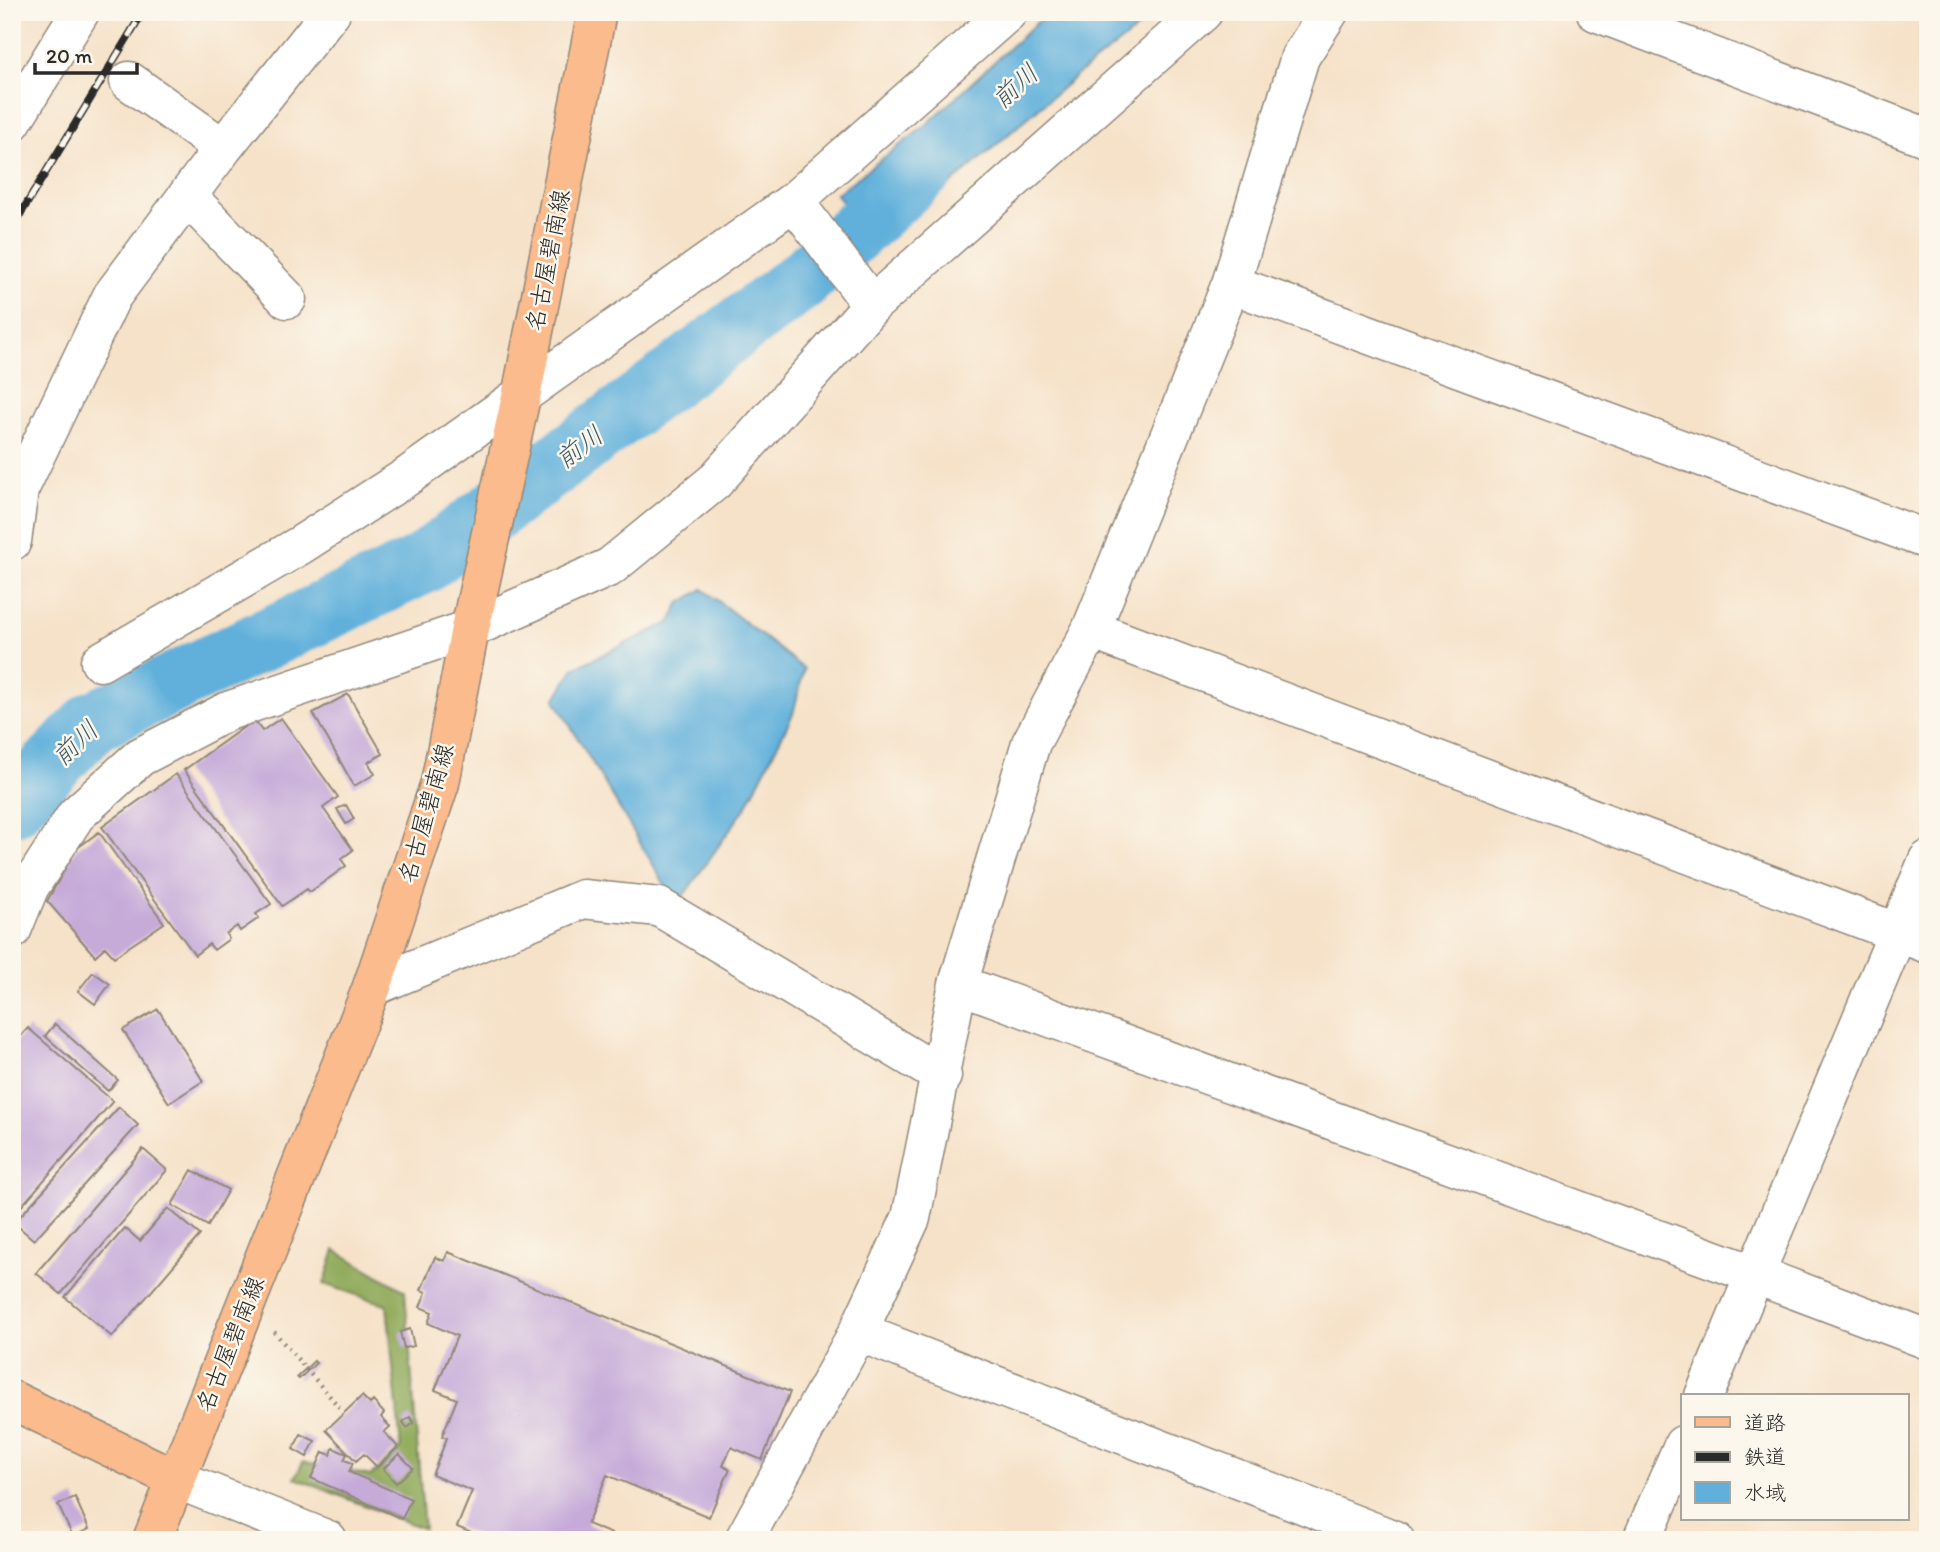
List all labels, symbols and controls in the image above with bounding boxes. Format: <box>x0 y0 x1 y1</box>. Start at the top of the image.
scale bar <box>35 32 136 76</box>
text: 20 m <box>46 43 93 68</box>
water label: 前川 <box>985 57 1045 115</box>
street label: 名古屋碧南線 <box>520 186 575 333</box>
water label: 前川 <box>549 419 609 475</box>
water label: 前川 <box>45 714 105 772</box>
street label: 名古屋碧南線 <box>392 740 459 886</box>
street label: 名古屋碧南線 <box>189 1272 270 1416</box>
legend <box>1681 1394 1909 1520</box>
text: 道路 <box>1744 1410 1786 1435</box>
text: 鉄道 <box>1744 1444 1786 1469</box>
text: 水域 <box>1744 1480 1786 1505</box>

